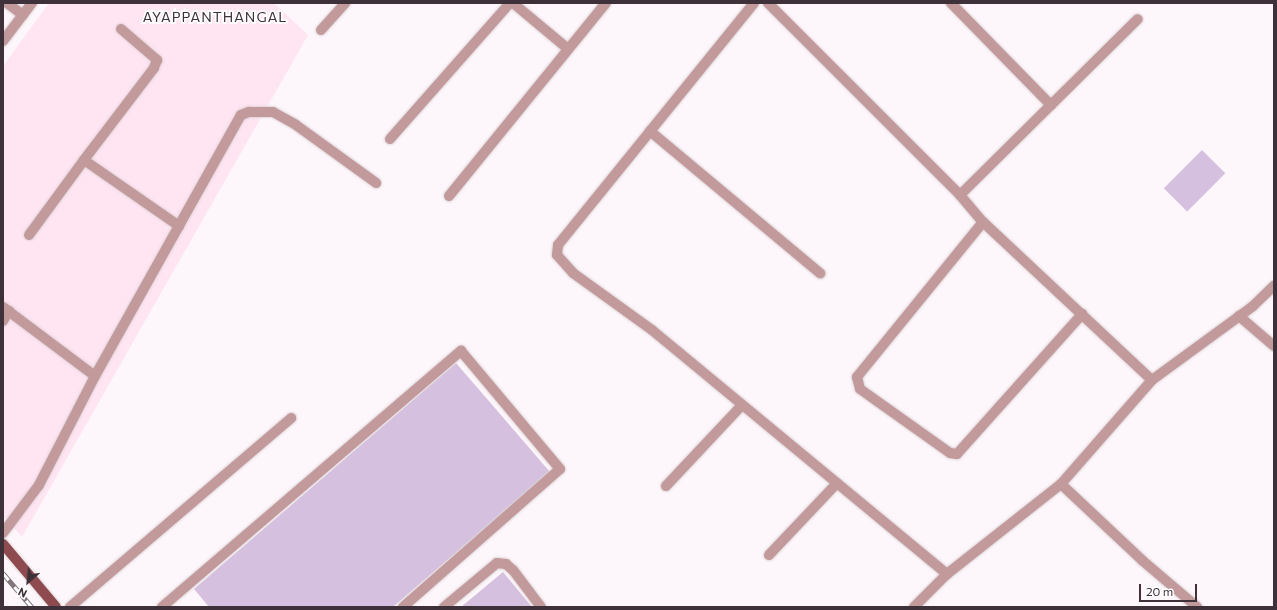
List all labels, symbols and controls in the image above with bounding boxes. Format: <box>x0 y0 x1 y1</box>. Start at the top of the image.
district label: AYAPPANTHANGAL <box>143 9 287 25</box>
north arrow <box>8 562 48 602</box>
scale bar <box>1141 576 1199 602</box>
text: 20 m <box>1146 584 1173 598</box>
text: N <box>16 585 29 601</box>

